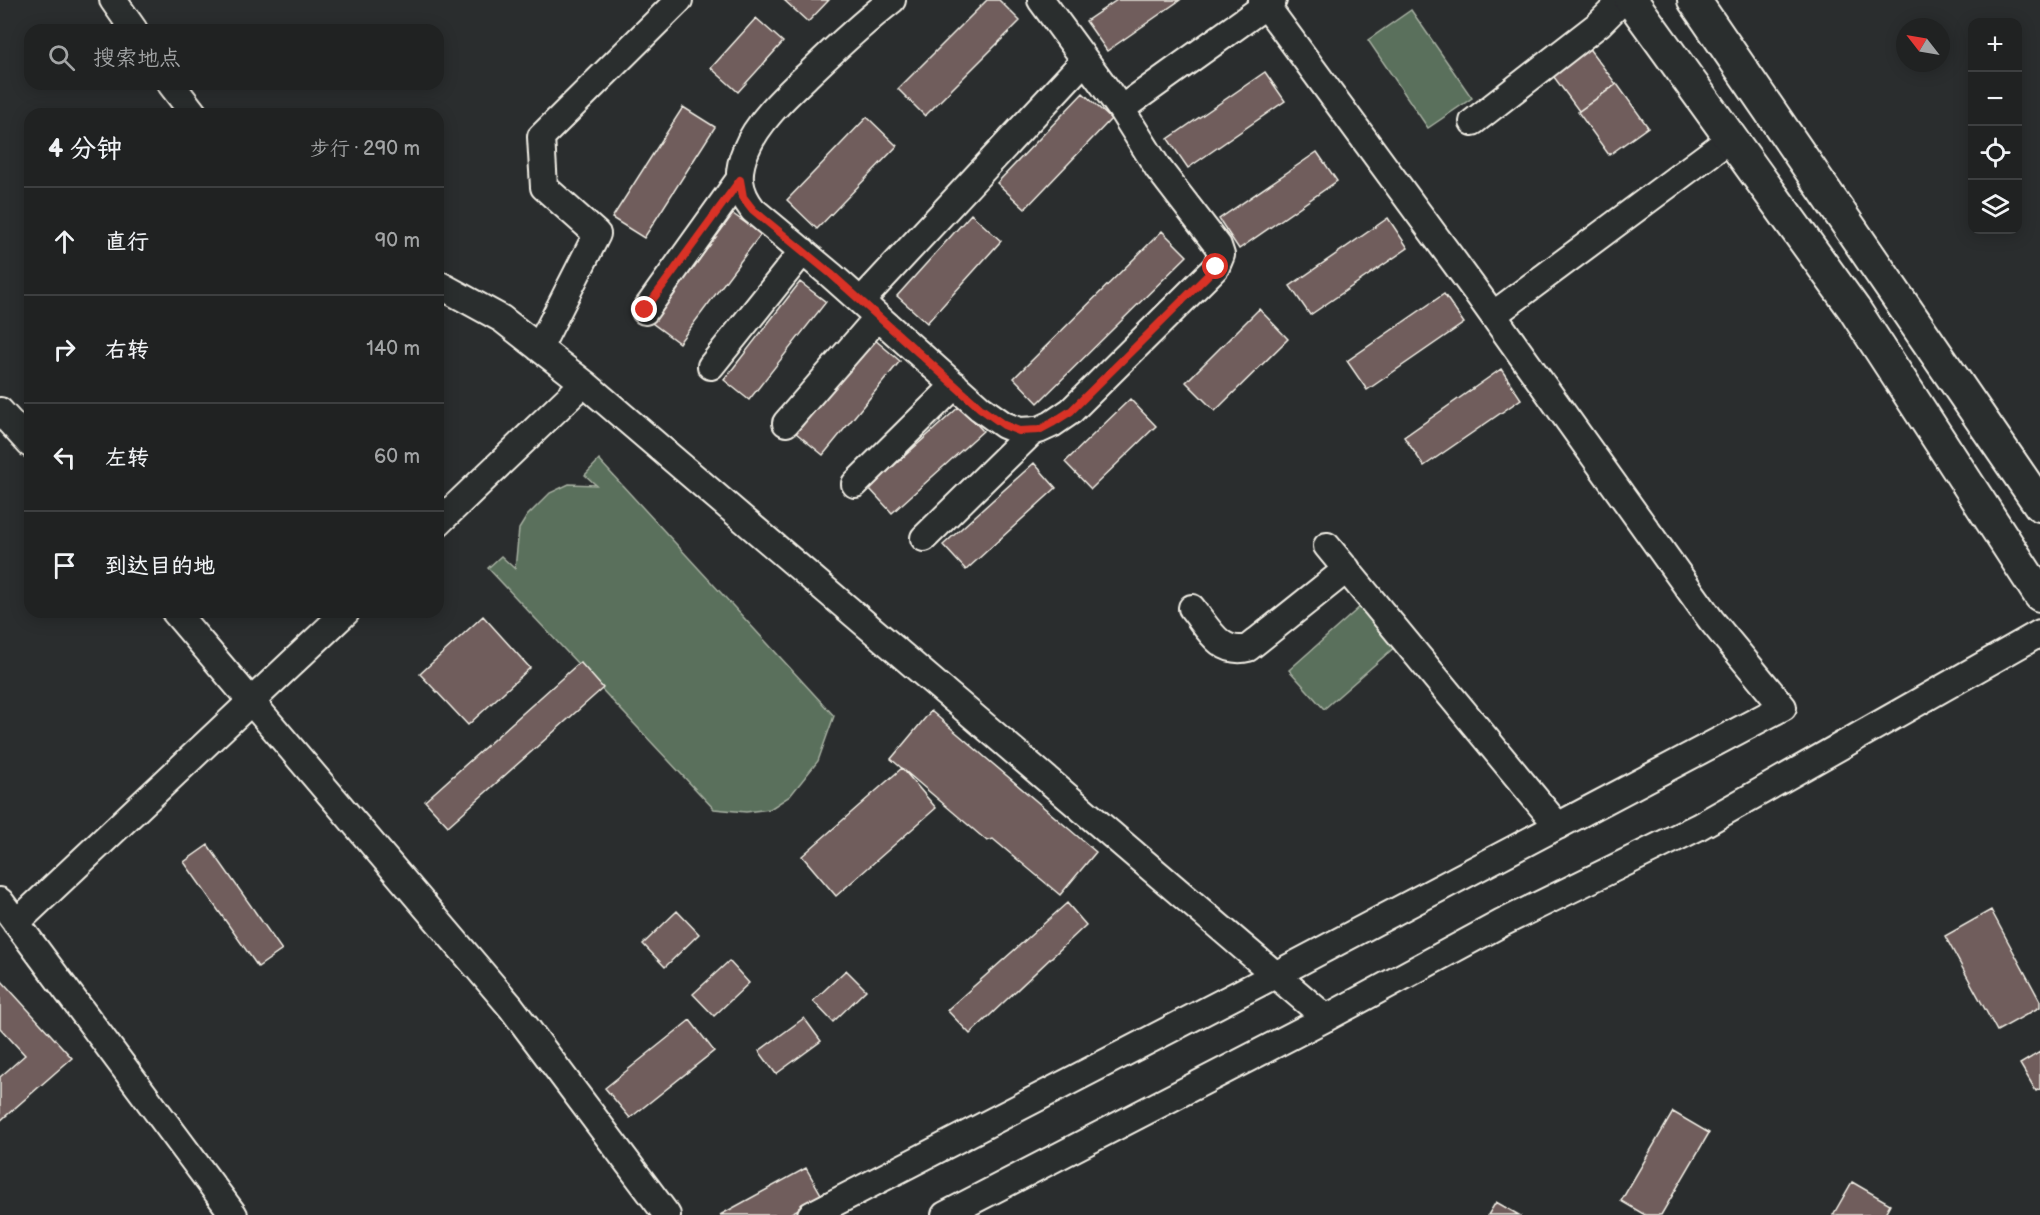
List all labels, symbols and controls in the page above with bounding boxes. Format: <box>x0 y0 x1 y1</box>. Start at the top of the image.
north arrow <box>1896 18 1950 72</box>
map controls <box>1968 18 2022 234</box>
button: + <box>1968 18 2022 72</box>
search box <box>24 24 444 90</box>
icon: search <box>45 41 78 74</box>
text: 搜索地点 <box>93 45 181 72</box>
button: − <box>1968 72 2022 126</box>
button: locate <box>1968 126 2022 180</box>
text: 4 分钟 <box>48 134 122 165</box>
text: 步行 · 290 m <box>310 137 420 161</box>
button: layers <box>1968 180 2022 234</box>
icon: ahead <box>48 225 81 258</box>
text: 直行 <box>105 229 149 256</box>
text: 90 m <box>375 229 420 253</box>
route start <box>1202 253 1228 279</box>
route end <box>631 296 657 322</box>
icon: right <box>48 333 81 366</box>
text: 右转 <box>105 337 149 364</box>
text: 140 m <box>366 337 420 361</box>
icon: left <box>48 441 81 474</box>
text: 左转 <box>105 445 149 472</box>
text: 60 m <box>374 445 420 469</box>
icon: arrive <box>48 549 81 582</box>
text: 到达目的地 <box>105 553 215 580</box>

